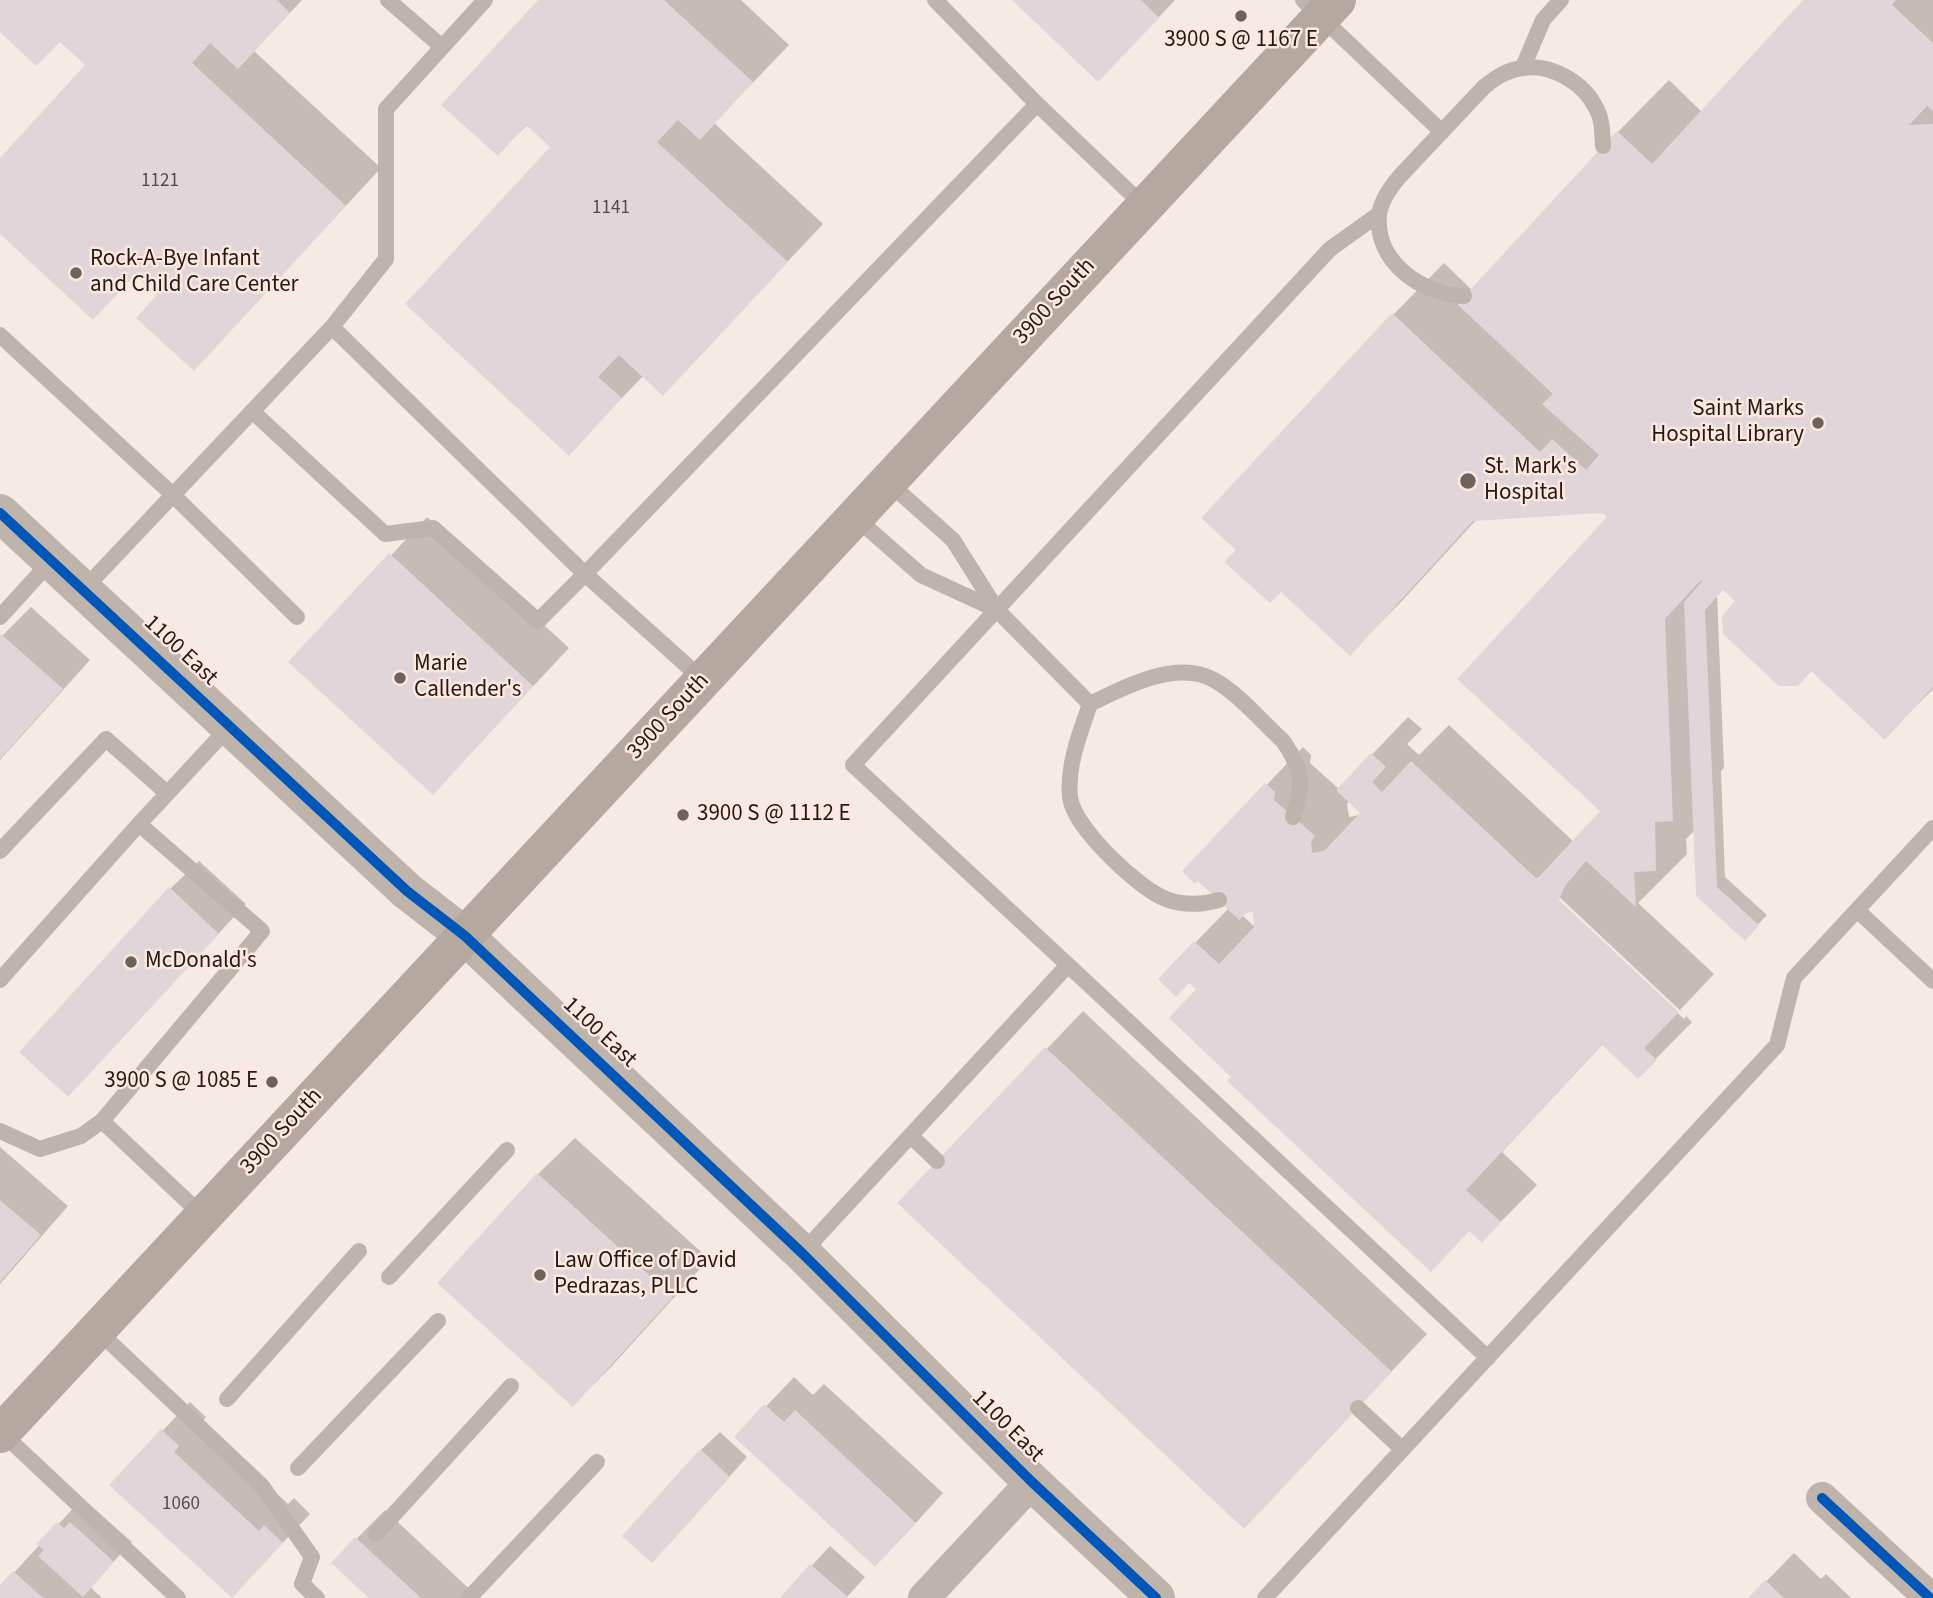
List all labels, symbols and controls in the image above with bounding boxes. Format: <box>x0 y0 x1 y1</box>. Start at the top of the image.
marker: 3900 S @ 1167 E <box>1233 8 1249 24</box>
place label: 3900 S @ 1167 E <box>1164 27 1318 55</box>
house number: 1121 <box>141 171 179 193</box>
house number: 1141 <box>592 198 630 220</box>
place label: Rock-A-Bye Infant and Child Care Center <box>90 246 299 300</box>
street label: 3900 South <box>1008 253 1102 351</box>
marker: Rock-A-Bye Infant and Child Care Center <box>68 265 84 281</box>
place label: Saint Marks Hospital Library <box>1651 396 1804 450</box>
marker: Saint Marks Hospital Library <box>1810 415 1826 431</box>
place label: St. Mark's Hospital <box>1484 454 1577 508</box>
marker: St. Mark's Hospital <box>1458 471 1478 491</box>
street label: 1100 East <box>137 610 223 692</box>
place label: Marie Callender's <box>414 651 522 705</box>
street label: 3900 South <box>622 668 716 766</box>
marker: Marie Callender's <box>392 670 408 686</box>
place label: 3900 S @ 1112 E <box>697 801 851 829</box>
marker: 3900 S @ 1112 E <box>675 807 691 823</box>
place label: McDonald's <box>145 948 257 976</box>
marker: McDonald's <box>123 954 139 970</box>
street label: 1100 East <box>556 992 642 1074</box>
place label: 3900 S @ 1085 E <box>104 1068 258 1096</box>
marker: 3900 S @ 1085 E <box>264 1074 280 1090</box>
street label: 3900 South <box>235 1083 329 1181</box>
place label: Law Office of David Pedrazas, PLLC <box>554 1248 737 1302</box>
marker: Law Office of David Pedrazas, PLLC <box>532 1267 548 1283</box>
street label: 1100 East <box>965 1385 1049 1469</box>
house number: 1060 <box>162 1494 200 1516</box>

